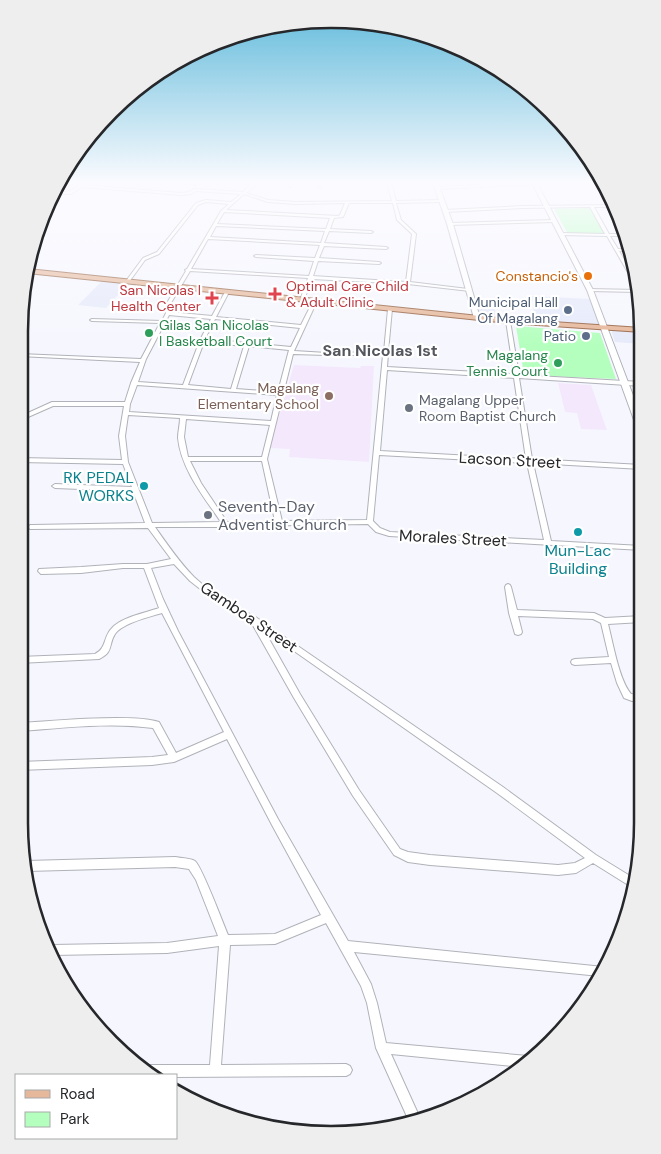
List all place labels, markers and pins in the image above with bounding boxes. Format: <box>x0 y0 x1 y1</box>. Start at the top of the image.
place label: Constancio's <box>495 267 578 285</box>
marker: Constancio's <box>582 270 594 282</box>
place label: Optimal Care Child & Adult Clinic <box>286 277 409 311</box>
place label: San Nicolas I Health Center <box>111 281 201 315</box>
marker: Optimal Care Child & Adult Clinic <box>268 287 282 301</box>
marker: San Nicolas I Health Center <box>205 291 219 305</box>
place label: Municipal Hall Of Magalang <box>469 293 558 327</box>
marker: Municipal Hall Of Magalang <box>562 304 574 316</box>
place label: Gilas San Nicolas I Basketball Court <box>159 316 272 350</box>
marker: Gilas San Nicolas I Basketball Court <box>143 327 155 339</box>
place label: Patio <box>544 327 576 345</box>
marker: Patio <box>580 330 592 342</box>
place label: Magalang Tennis Court <box>466 346 548 380</box>
marker: Magalang Tennis Court <box>552 357 564 369</box>
place label: Magalang Elementary School <box>198 379 319 413</box>
marker: Magalang Elementary School <box>323 390 335 402</box>
place label: Magalang Upper Room Baptist Church <box>419 391 556 425</box>
marker: Magalang Upper Room Baptist Church <box>403 402 415 414</box>
place label: RK PEDAL WORKS <box>63 467 134 506</box>
marker: RK PEDAL WORKS <box>138 480 150 492</box>
place label: Seventh-Day Adventist Church <box>218 496 347 535</box>
marker: Seventh-Day Adventist Church <box>202 509 214 521</box>
marker: Mun-Lac Building <box>572 526 584 538</box>
place label: Mun-Lac Building <box>545 540 611 579</box>

